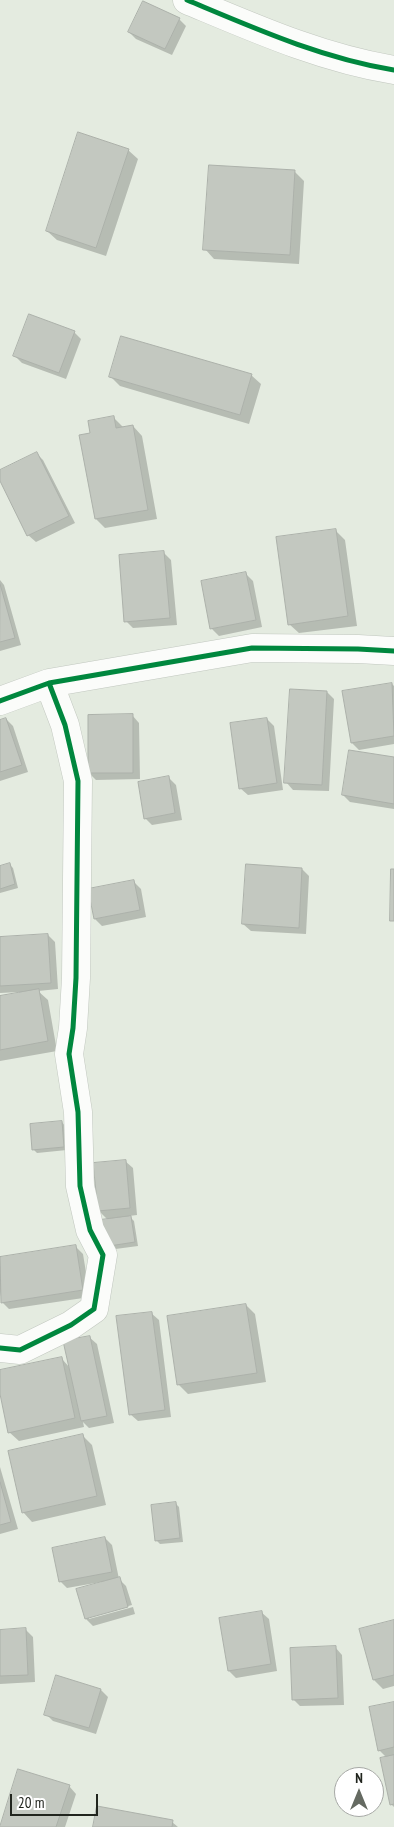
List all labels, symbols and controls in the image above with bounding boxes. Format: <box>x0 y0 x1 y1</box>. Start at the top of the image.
north arrow <box>334 1767 384 1817</box>
text: N <box>355 1769 363 1787</box>
scale bar <box>12 1784 100 1816</box>
text: 20 m <box>18 1793 44 1812</box>

